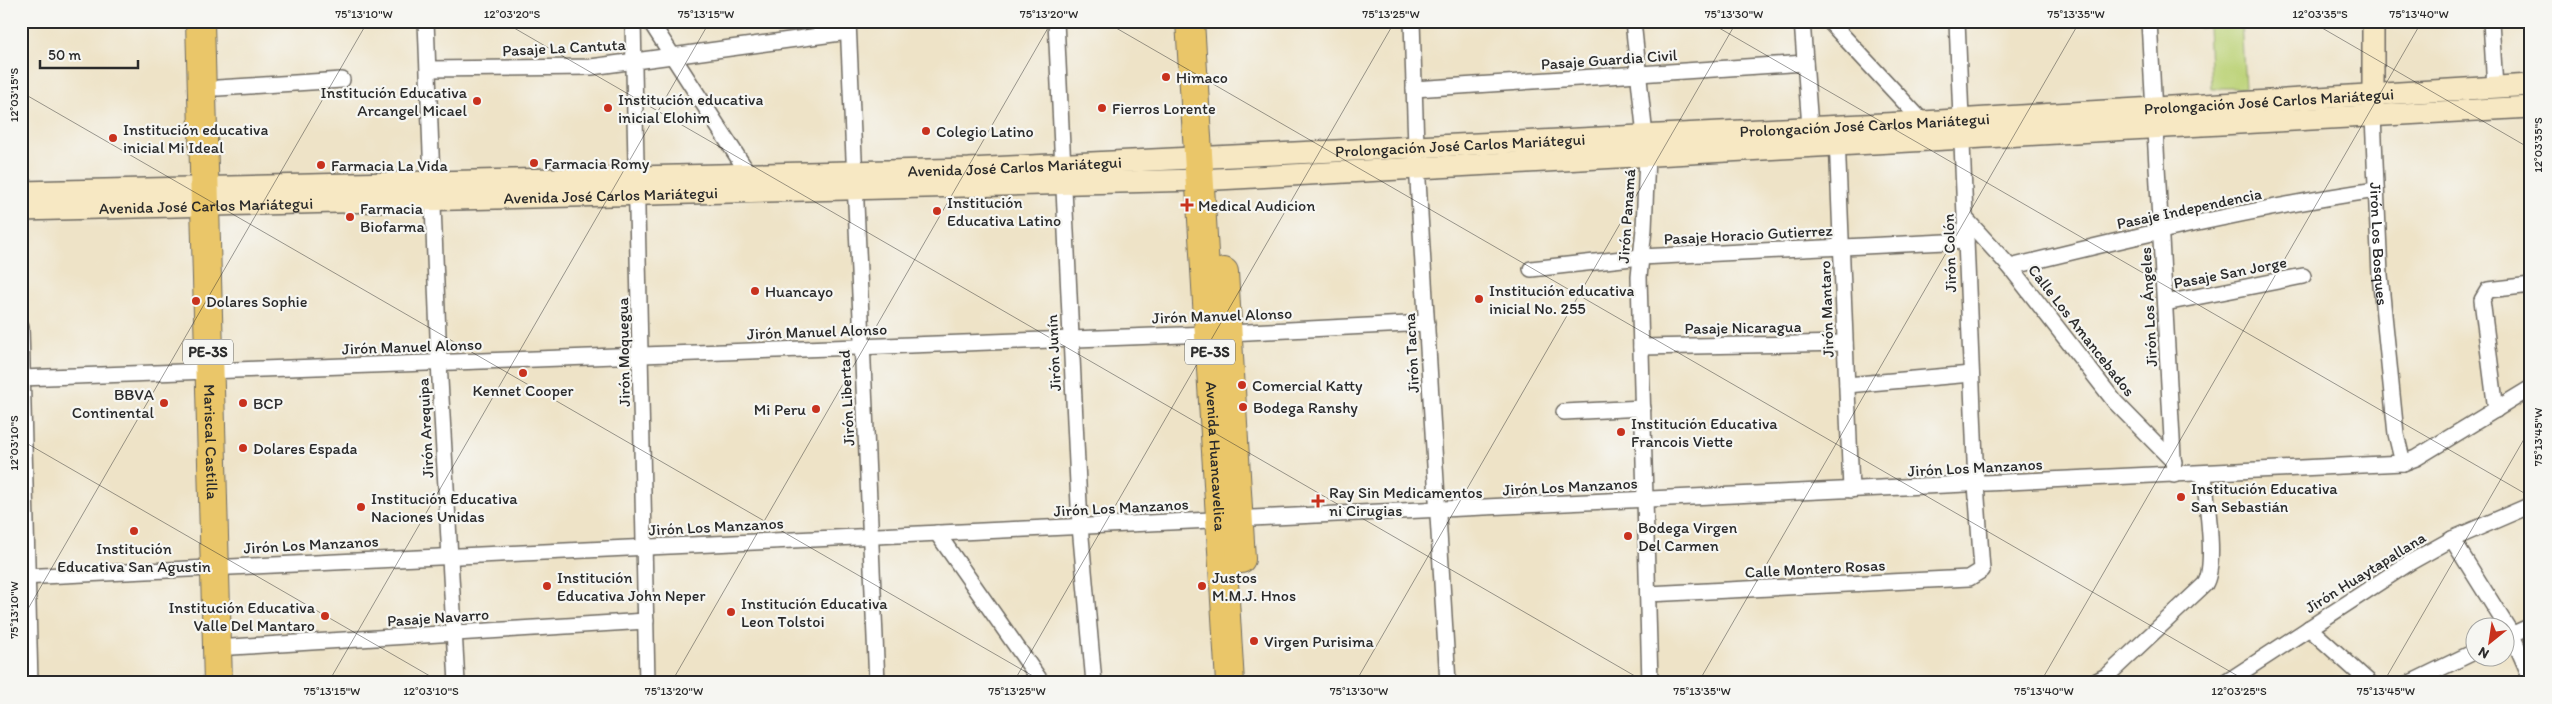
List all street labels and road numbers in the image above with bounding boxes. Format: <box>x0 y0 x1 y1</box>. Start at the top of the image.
street label: Pasaje La Cantuta <box>502 35 627 60</box>
street label: Pasaje Guardia Civil <box>1540 45 1678 74</box>
street label: Prolongación José Carlos Mariátegui <box>2143 84 2394 119</box>
street label: Prolongación José Carlos Mariátegui <box>1739 109 1990 141</box>
street label: Prolongación José Carlos Mariátegui <box>1335 130 1586 161</box>
street label: Avenida José Carlos Mariátegui <box>907 152 1122 180</box>
street label: Jirón Panamá <box>1614 167 1639 264</box>
street label: Jirón Los Bosques <box>2366 182 2392 306</box>
street label: Avenida José Carlos Mariátegui <box>503 183 718 208</box>
street label: Pasaje Independencia <box>2115 184 2263 233</box>
street label: Avenida José Carlos Mariátegui <box>99 194 313 218</box>
street label: Jirón Colón <box>1939 213 1960 293</box>
street label: Pasaje Horacio Gutierrez <box>1663 221 1834 248</box>
street label: Jirón Los Ángeles <box>2136 247 2161 367</box>
street label: Pasaje San Jorge <box>2172 252 2289 293</box>
street label: Jirón Mantaro <box>1815 260 1838 358</box>
street label: Calle Los Amancebados <box>2024 261 2139 400</box>
street label: Jirón Moquegua <box>613 296 634 407</box>
street label: Jirón Manuel Alonso <box>1152 304 1292 327</box>
street label: Jirón Tacna <box>1400 312 1423 394</box>
street label: Jirón Junín <box>1042 314 1065 392</box>
street label: Pasaje Nicaragua <box>1684 317 1802 338</box>
street label: Jirón Manuel Alonso <box>747 320 887 343</box>
street label: Jirón Manuel Alonso <box>342 335 482 358</box>
road number: PE-3S <box>183 340 233 364</box>
road number: PE-3S <box>1185 340 1235 364</box>
street label: Jirón Libertad <box>834 349 859 447</box>
street label: Jirón Arequipa <box>413 377 438 478</box>
street label: Avenida Huancavelica <box>1202 381 1230 532</box>
street label: Mariscal Castilla <box>200 384 222 501</box>
street label: Jirón Los Manzanos <box>1907 454 2043 481</box>
street label: Jirón Los Manzanos <box>1502 473 1638 500</box>
street label: Jirón Los Manzanos <box>1053 494 1189 521</box>
street label: Jirón Los Manzanos <box>648 513 784 540</box>
street label: Jirón Huaytapallana <box>2301 527 2430 617</box>
street label: Jirón Los Manzanos <box>243 531 379 558</box>
street label: Calle Montero Rosas <box>1744 555 1886 582</box>
street label: Pasaje Navarro <box>386 604 490 631</box>

